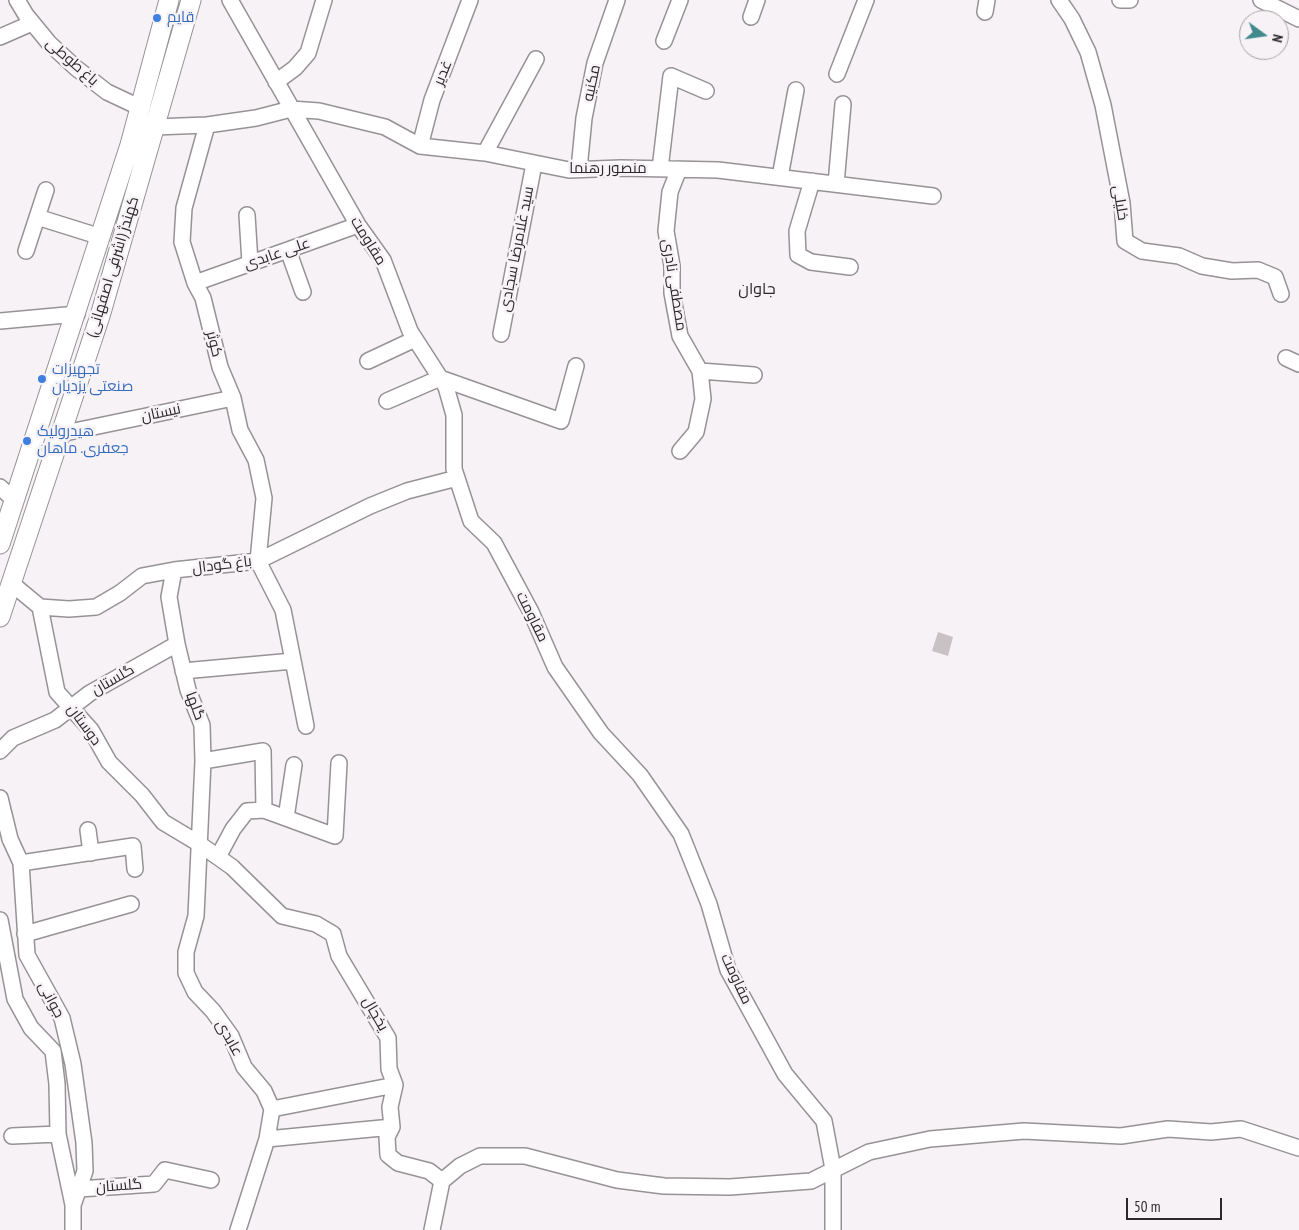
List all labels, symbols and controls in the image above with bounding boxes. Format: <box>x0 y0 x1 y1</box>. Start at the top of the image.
place label: قایم <box>167 9 194 27</box>
north arrow <box>1239 10 1289 60</box>
marker: قایم <box>151 12 163 24</box>
text: N <box>1268 33 1287 44</box>
street label: باغ طوطی <box>42 34 102 90</box>
street label: غدیر <box>430 58 456 88</box>
street label: مکنیه <box>579 63 605 103</box>
street label: منصور رهنما <box>569 160 647 178</box>
street label: خلیلی <box>1108 184 1132 222</box>
street label: سید غلامرضا سجادی <box>496 185 538 313</box>
street label: کهندژ (اشرفی اصفهانی) <box>83 194 143 340</box>
street label: مقاومت <box>346 213 390 269</box>
street label: علی عابدی <box>242 234 312 274</box>
street label: مصطفی نادری <box>658 238 690 332</box>
district label: جاوان <box>738 279 776 299</box>
street label: کوثر <box>202 329 226 359</box>
place label: تجهیزات صنعتی یزدیان <box>52 361 133 396</box>
marker: تجهیزات صنعتی یزدیان <box>36 373 48 385</box>
street label: نیستان <box>139 400 183 426</box>
place label: هیدرولیک جعفری. ماهان <box>37 423 129 458</box>
marker: هیدرولیک جعفری. ماهان <box>21 435 33 447</box>
street label: باغ گودال <box>191 552 253 578</box>
street label: مقاومت <box>512 589 552 645</box>
street label: گلستان <box>88 661 138 699</box>
street label: گلها <box>181 689 209 723</box>
street label: دوستان <box>63 701 105 749</box>
street label: مقاومت <box>716 951 756 1007</box>
street label: جوانی <box>34 979 68 1021</box>
street label: یخچال <box>358 994 392 1034</box>
street label: عابدی <box>212 1017 246 1059</box>
street label: گلستان <box>95 1175 143 1197</box>
scale bar <box>1129 1188 1225 1220</box>
text: 50 m <box>1134 1197 1160 1216</box>

